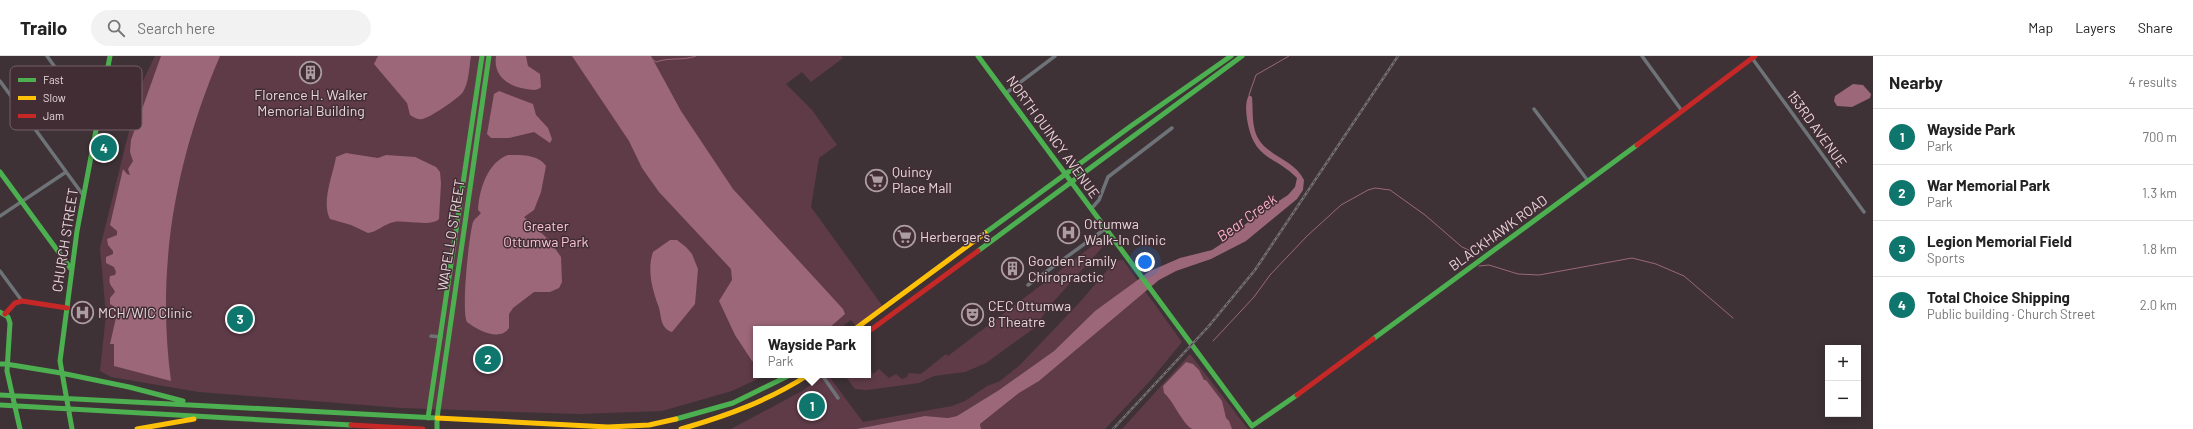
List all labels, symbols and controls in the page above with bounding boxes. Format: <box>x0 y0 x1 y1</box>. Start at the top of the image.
search box <box>91 10 371 46</box>
text: Trailo <box>20 16 67 39</box>
icon: search <box>105 17 127 39</box>
text: Search here <box>137 19 215 37</box>
text: Map <box>2028 19 2053 36</box>
text: Layers <box>2075 19 2116 36</box>
text: Share <box>2138 19 2173 36</box>
building icon: Florence H. Walker Memorial Building <box>298 60 324 86</box>
legend <box>10 66 142 130</box>
street label: NORTH QUINCY AVENUE <box>1003 72 1104 201</box>
text: Nearby <box>1889 72 1943 92</box>
text: Fast <box>43 73 64 86</box>
text: 4 results <box>2129 74 2177 90</box>
place label: Florence H. Walker Memorial Building <box>254 86 368 119</box>
street label: 153RD AVENUE <box>1784 87 1851 170</box>
text: Slow <box>43 91 66 104</box>
text: Jam <box>43 109 64 122</box>
text: Wayside Park <box>1927 120 2016 138</box>
text: 1 <box>1900 129 1904 145</box>
text: 700 m <box>2143 129 2177 145</box>
pin: 4 <box>91 133 117 163</box>
text: Park <box>1927 138 1953 154</box>
place label: Quincy Place Mall <box>892 163 952 196</box>
supermarket icon: Quincy Place Mall <box>863 167 889 193</box>
text: War Memorial Park <box>1927 176 2050 194</box>
street label: WAPELLO STREET <box>433 178 468 292</box>
text: 2 <box>1898 185 1906 201</box>
text: 1.3 km <box>2142 185 2177 201</box>
street label: CHURCH STREET <box>48 187 81 293</box>
water label: Bear Creek <box>1213 189 1281 245</box>
street label: BLACKHAWK ROAD <box>1445 191 1550 274</box>
text: Park <box>1927 194 1953 210</box>
place label: Ottumwa Walk-In Clinic <box>1084 215 1166 248</box>
park label: Greater Ottumwa Park <box>503 217 589 250</box>
hospital icon: Ottumwa Walk-In Clinic <box>1056 219 1082 245</box>
supermarket icon: Herberger's <box>892 224 918 250</box>
place label: Herberger's <box>920 228 991 245</box>
text: Legion Memorial Field <box>1927 232 2072 250</box>
text: 3 <box>1898 241 1906 257</box>
text: 1.8 km <box>2142 241 2177 257</box>
text: Sports <box>1927 250 1965 266</box>
place label: Gooden Family Chiropractic <box>1028 252 1117 285</box>
your location <box>1135 252 1155 272</box>
building icon: Gooden Family Chiropractic <box>999 256 1025 282</box>
text: Total Choice Shipping <box>1927 288 2070 306</box>
place label: CEC Ottumwa 8 Theatre <box>988 297 1071 330</box>
text: 4 <box>1898 297 1906 313</box>
text: 2.0 km <box>2140 297 2177 313</box>
hospital icon: MCH/WIC Clinic <box>69 300 95 326</box>
theatre icon: CEC Ottumwa 8 Theatre <box>959 301 985 327</box>
place label: MCH/WIC Clinic <box>98 304 192 321</box>
pin: 3 <box>227 304 253 334</box>
text: Public building · Church Street <box>1927 306 2096 322</box>
popup <box>753 326 871 378</box>
text: Wayside Park <box>768 335 856 353</box>
pin: 2 <box>475 344 501 374</box>
map controls <box>1825 345 1861 417</box>
button: + <box>1825 345 1861 381</box>
text: Park <box>768 353 793 369</box>
button: − <box>1825 381 1861 417</box>
pin: 1 <box>799 391 825 421</box>

